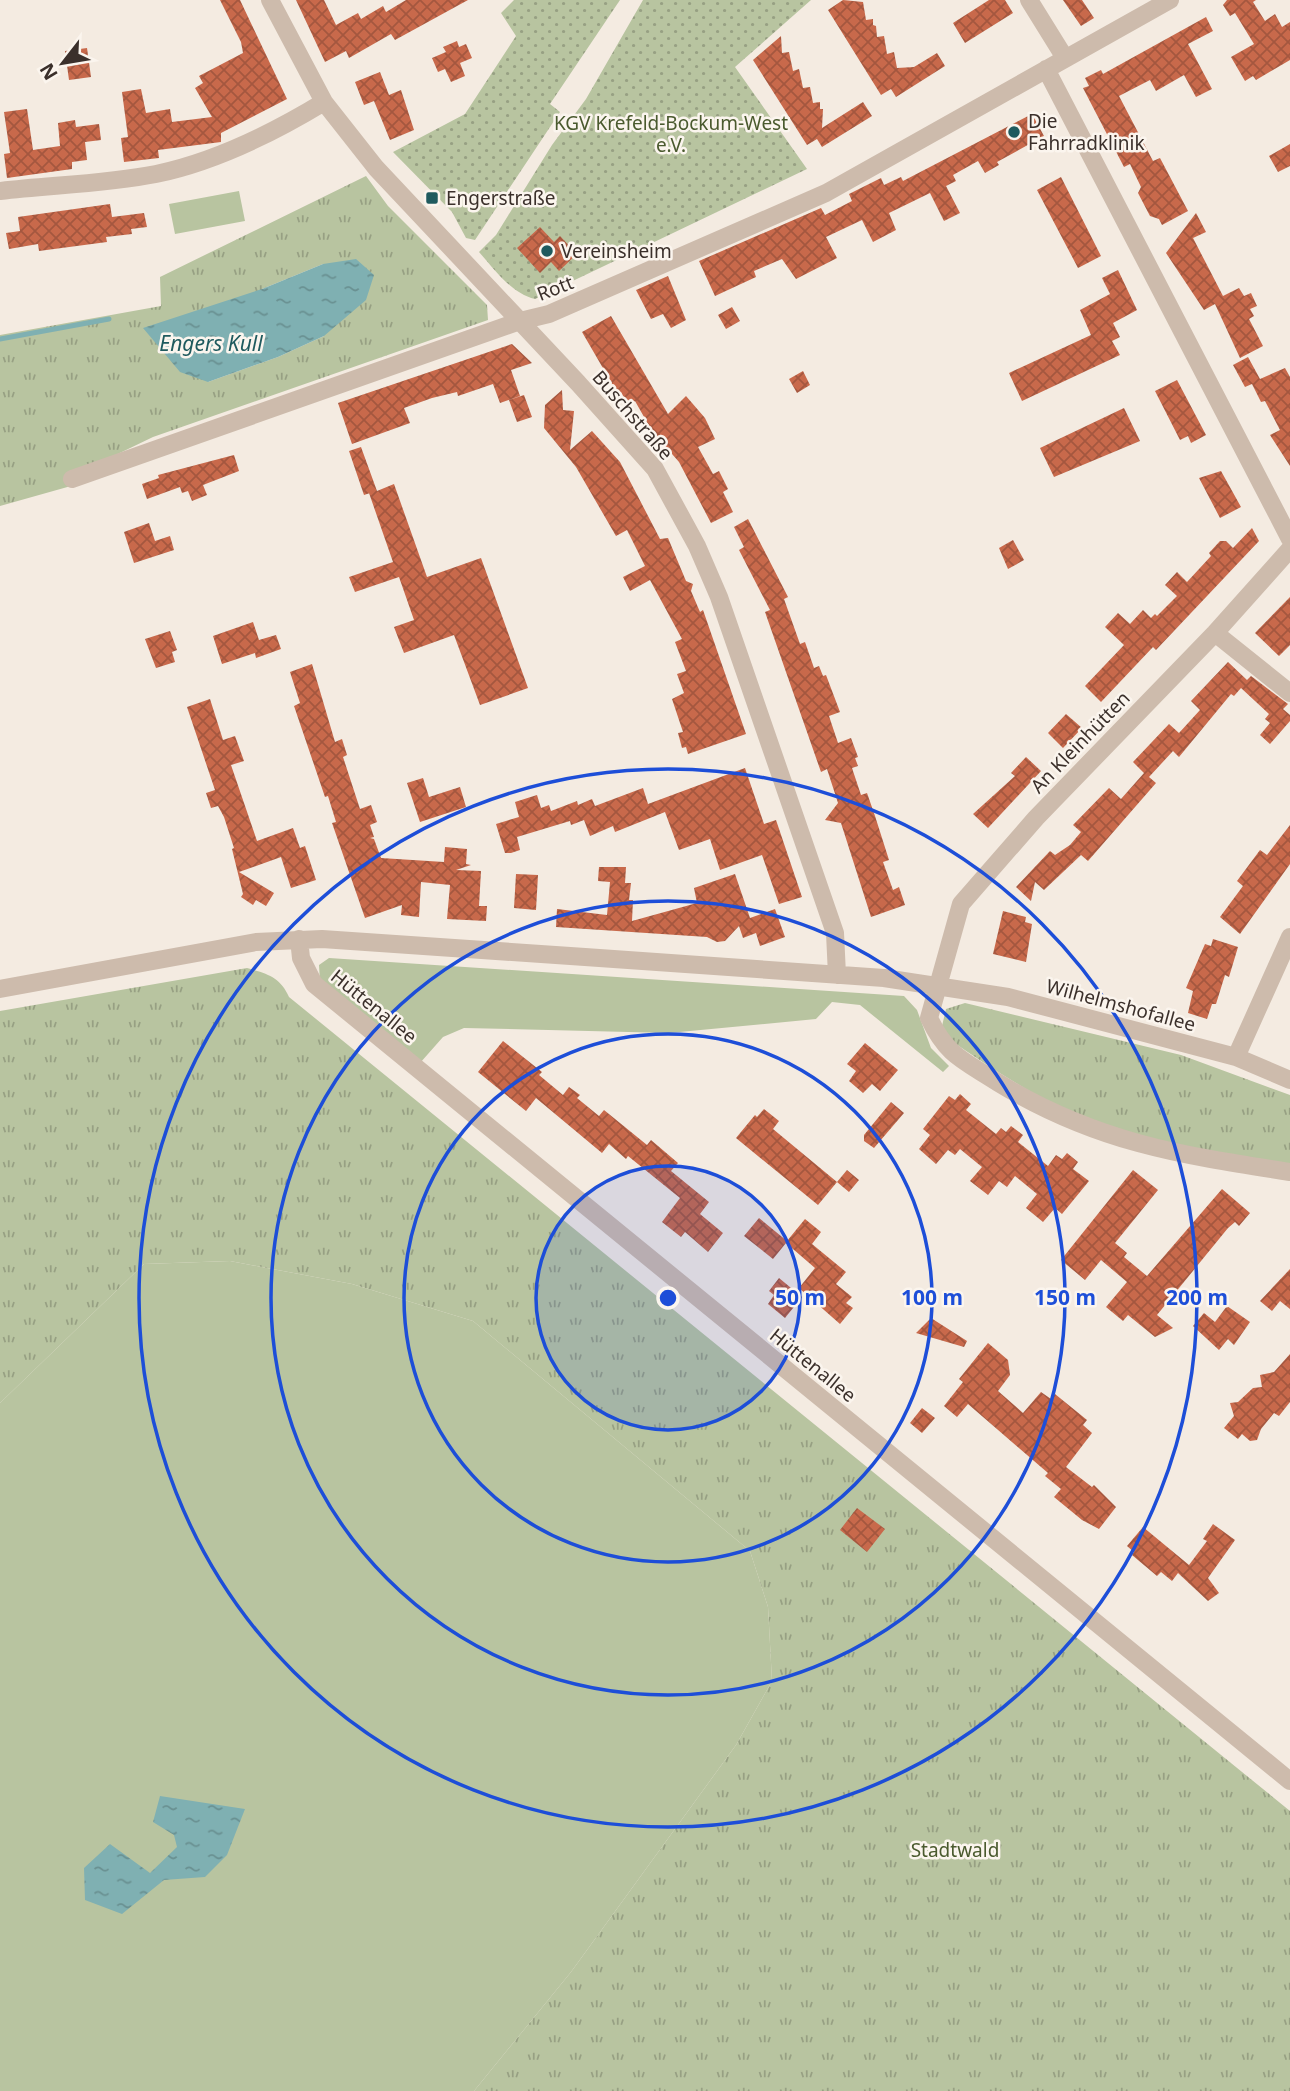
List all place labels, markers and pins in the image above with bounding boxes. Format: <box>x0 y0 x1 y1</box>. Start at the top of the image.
place label: Die Fahrradklinik <box>1028 108 1145 156</box>
marker: Die Fahrradklinik <box>1006 124 1022 140</box>
place label: Engerstraße <box>446 185 555 211</box>
marker: Engerstraße <box>424 190 440 206</box>
place label: Vereinsheim <box>561 238 672 264</box>
marker: Vereinsheim <box>539 243 555 259</box>
centre of rings <box>656 1286 680 1310</box>

